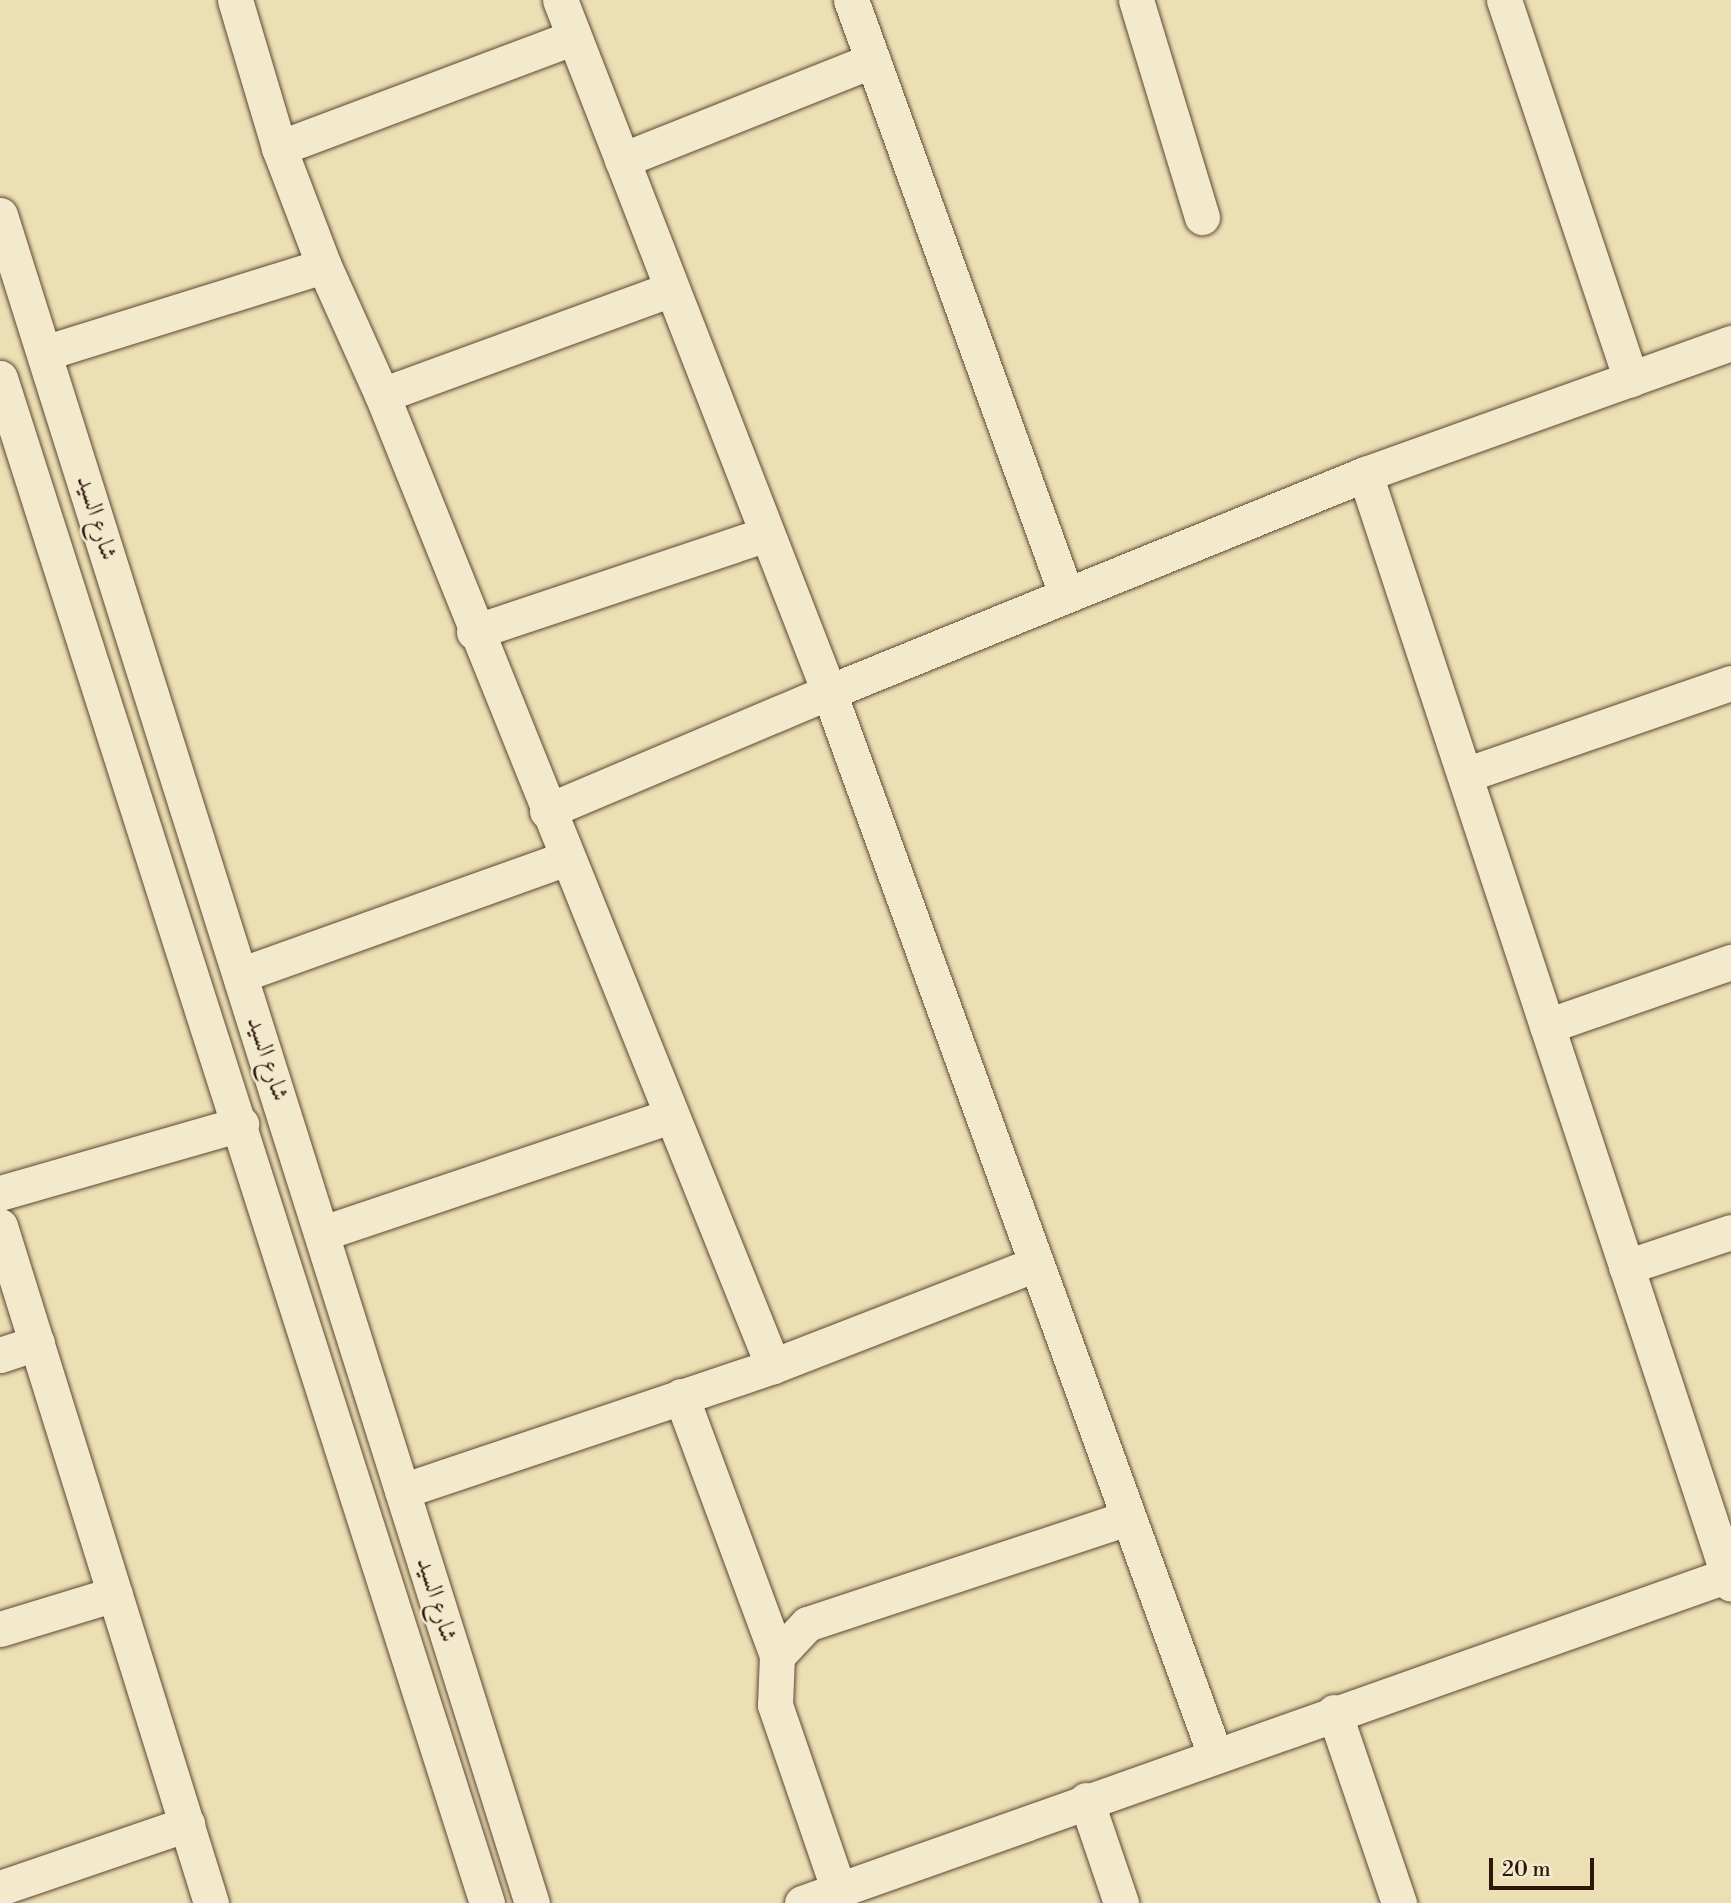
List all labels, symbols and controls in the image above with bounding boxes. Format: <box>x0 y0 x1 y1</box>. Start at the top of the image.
street label: شارع السيد <box>70 472 122 564</box>
street label: شارع السيد <box>240 1013 294 1105</box>
street label: شارع السيد <box>410 1554 462 1646</box>
scale bar <box>1493 1843 1598 1887</box>
text: 20 m <box>1502 1857 1551 1883</box>

